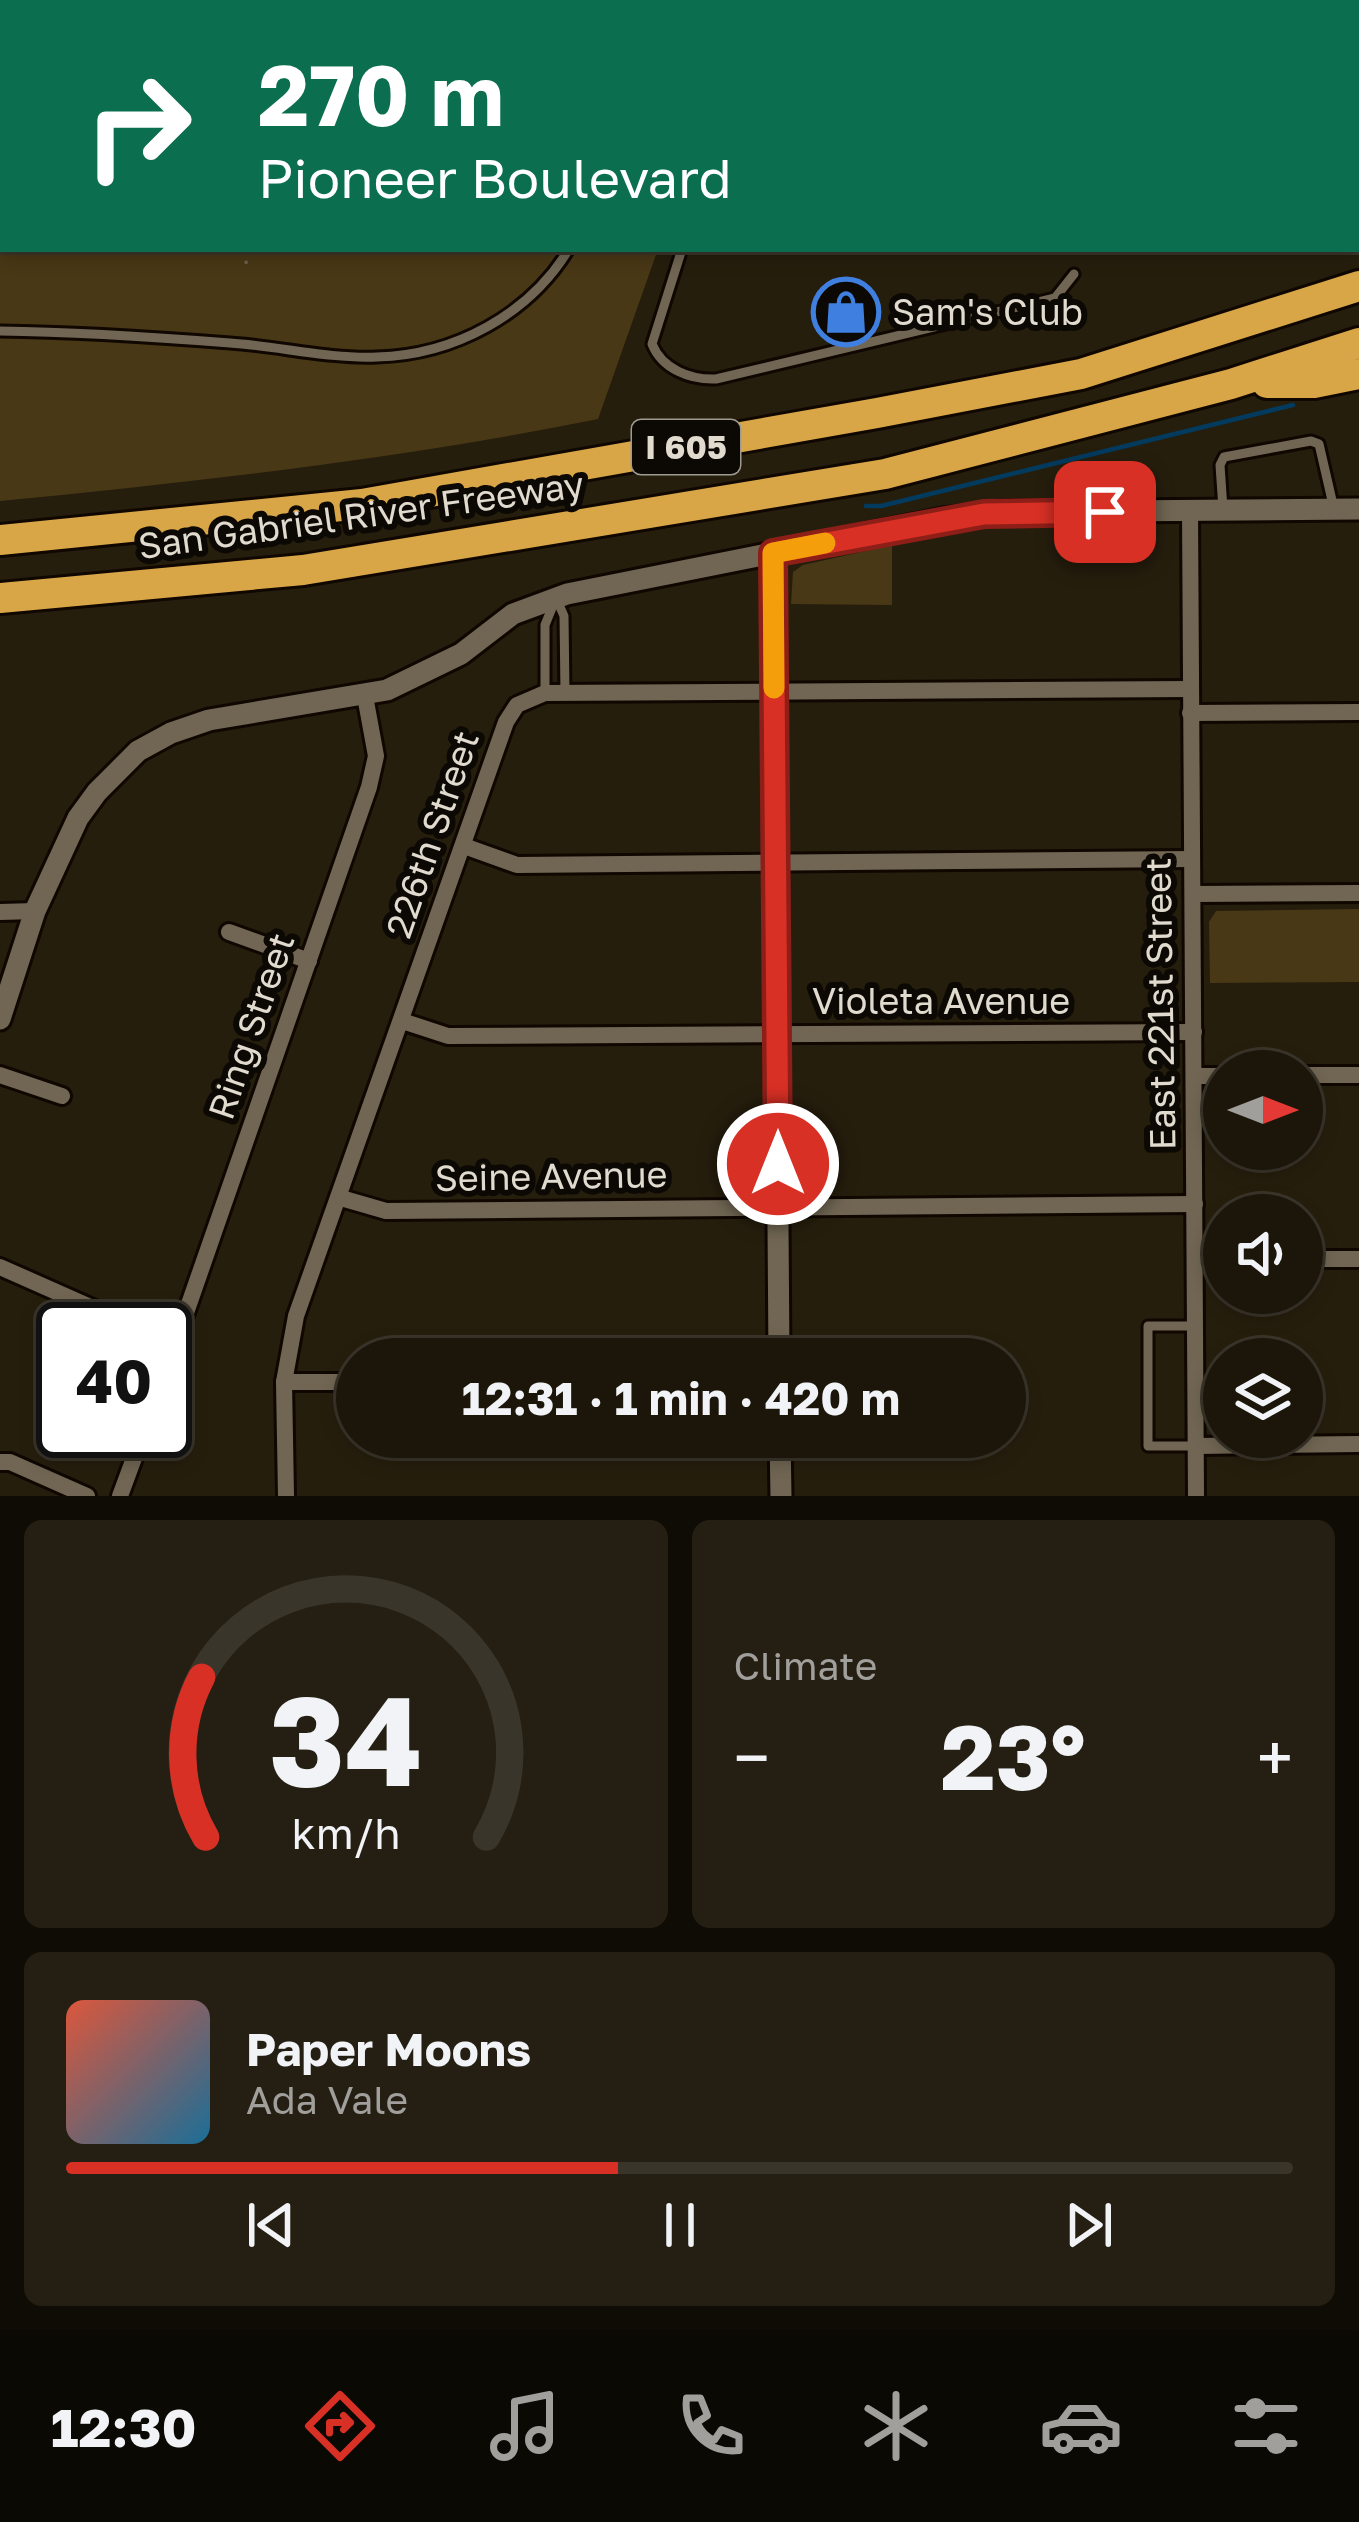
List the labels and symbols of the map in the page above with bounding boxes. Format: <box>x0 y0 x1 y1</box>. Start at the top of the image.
shop icon: Sam's Club <box>811 277 881 347</box>
place label: Sam's Club <box>892 290 1083 333</box>
road number: I 605 <box>632 420 740 474</box>
pin <box>1054 461 1156 563</box>
street label: San Gabriel River Freeway <box>135 462 587 567</box>
street label: 226th Street <box>376 725 487 943</box>
street label: East 221st Street <box>1135 857 1184 1151</box>
street label: Ring Street <box>199 927 302 1125</box>
street label: Violeta Avenue <box>812 979 1070 1022</box>
north arrow <box>1203 1050 1323 1170</box>
position arrow <box>715 1101 841 1227</box>
street label: Seine Avenue <box>434 1152 668 1199</box>
speed limit sign: 40 <box>36 1302 192 1458</box>

